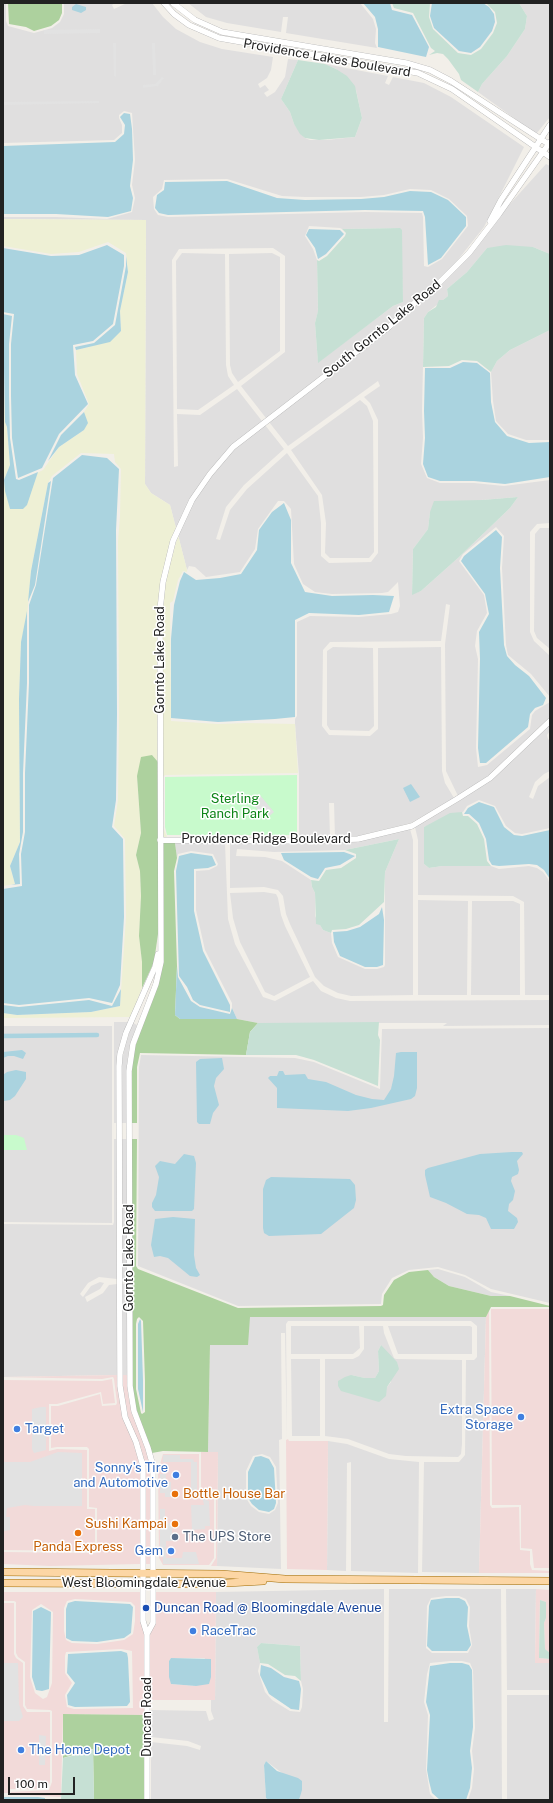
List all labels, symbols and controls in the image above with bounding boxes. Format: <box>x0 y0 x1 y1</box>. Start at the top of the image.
street label: Providence Lakes Boulevard <box>242 36 412 80</box>
street label: South Gornto Lake Road <box>320 277 444 381</box>
street label: Gornto Lake Road <box>152 606 168 714</box>
park label: Sterling Ranch Park <box>201 791 269 822</box>
street label: Providence Ridge Boulevard <box>181 831 351 847</box>
street label: Gornto Lake Road <box>121 1204 137 1312</box>
place label: Extra Space Storage <box>440 1402 513 1433</box>
marker: Extra Space Storage <box>516 1412 526 1422</box>
place label: Target <box>25 1421 64 1437</box>
marker: Target <box>12 1424 22 1434</box>
place label: Sonny's Tire and Automotive <box>73 1460 168 1491</box>
marker: Sonny's Tire and Automotive <box>171 1470 181 1480</box>
place label: Bottle House Bar <box>183 1486 285 1502</box>
marker: Bottle House Bar <box>170 1489 180 1499</box>
place label: Sushi Kampai <box>85 1516 167 1532</box>
marker: Sushi Kampai <box>170 1519 180 1529</box>
marker: Panda Express <box>73 1528 83 1538</box>
place label: The UPS Store <box>183 1529 271 1545</box>
marker: The UPS Store <box>170 1532 180 1542</box>
place label: Panda Express <box>33 1539 123 1555</box>
place label: Gem <box>135 1543 163 1559</box>
marker: Gem <box>166 1546 176 1556</box>
street label: West Bloomingdale Avenue <box>62 1575 226 1591</box>
place label: Duncan Road @ Bloomingdale Avenue <box>154 1600 382 1616</box>
marker: Duncan Road @ Bloomingdale Avenue <box>141 1603 151 1613</box>
place label: RaceTrac <box>201 1623 256 1639</box>
marker: RaceTrac <box>188 1626 198 1636</box>
street label: Duncan Road <box>139 1677 155 1757</box>
place label: The Home Depot <box>29 1742 130 1758</box>
marker: The Home Depot <box>16 1745 26 1755</box>
scale bar <box>10 1769 77 1795</box>
text: 100 m <box>15 1777 48 1791</box>

